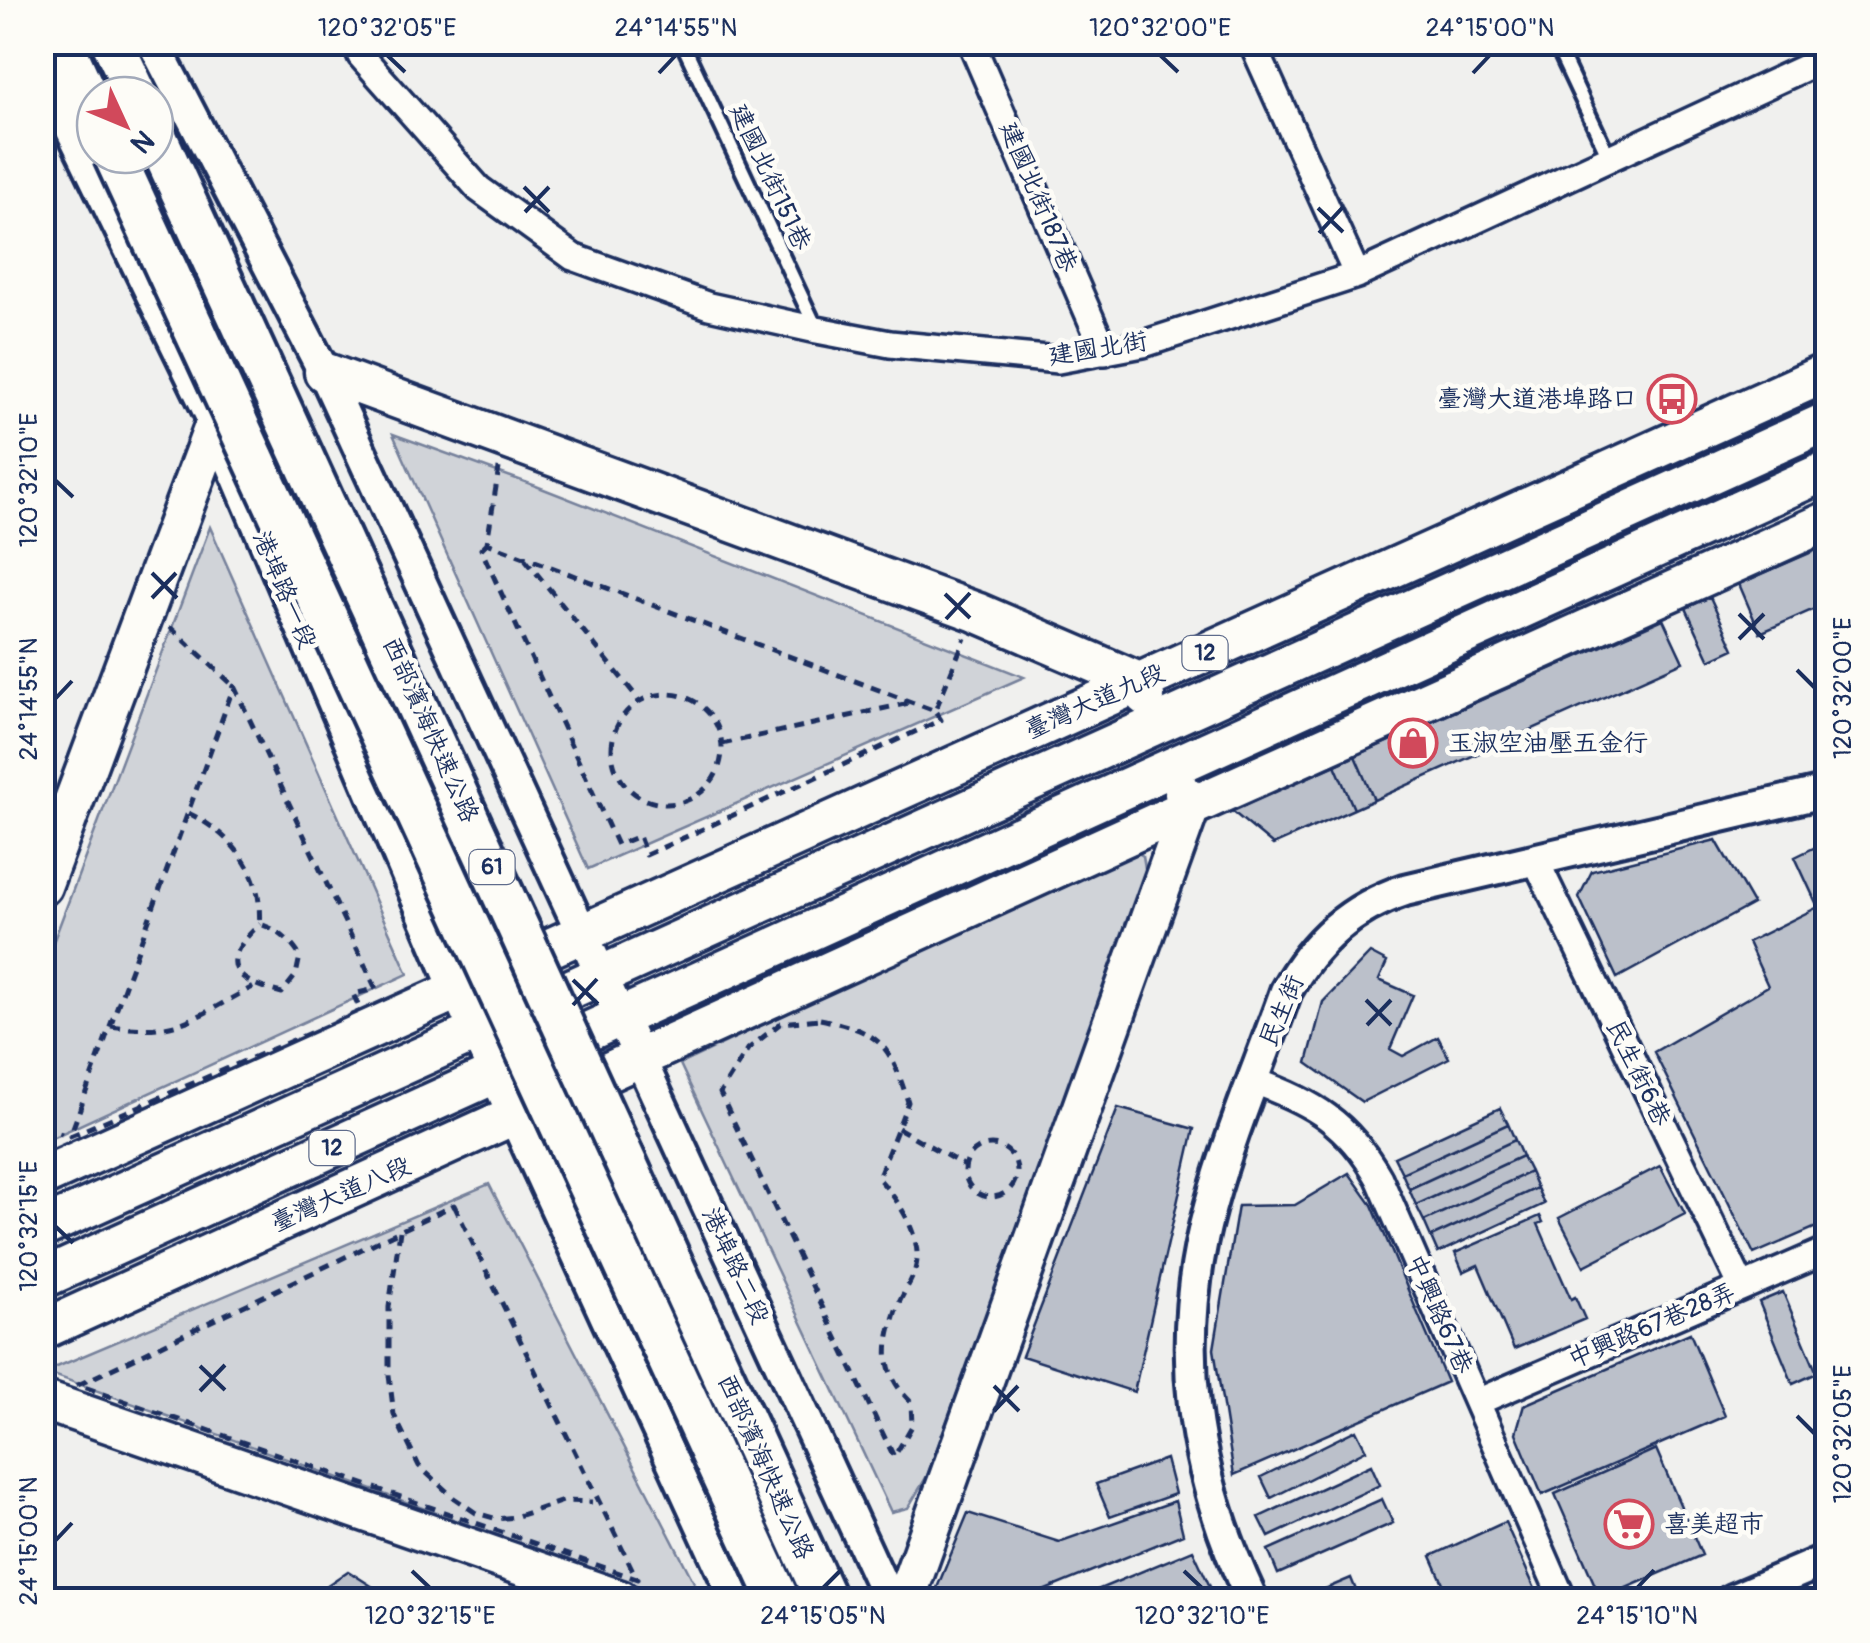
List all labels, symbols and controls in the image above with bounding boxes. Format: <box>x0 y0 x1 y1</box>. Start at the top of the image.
text: 120°32'05"E <box>318 13 456 44</box>
text: 24°14'55"N <box>615 13 737 44</box>
text: 120°32'00"E <box>1089 13 1231 44</box>
text: 24°15'00"N <box>1426 13 1554 44</box>
north arrow <box>75 75 175 175</box>
street label: 建國北街151巷 <box>723 99 817 255</box>
street label: 建國北街187巷 <box>992 117 1084 277</box>
text: N <box>123 122 161 160</box>
street label: 建國北街 <box>1046 326 1150 372</box>
bus stop icon: 臺灣大道港埠路口 <box>1646 373 1698 425</box>
place label: 臺灣大道港埠路口 <box>1437 384 1637 415</box>
text: 120°32'10"E <box>14 413 45 547</box>
street label: 港埠路一段 <box>245 526 323 654</box>
text: 120°32'00"E <box>1828 617 1859 759</box>
street label: 西部濱海快速公路 <box>375 632 485 828</box>
road number: 12 <box>1182 636 1228 670</box>
text: 24°14'55"N <box>14 638 45 760</box>
street label: 臺灣大道九段 <box>1020 657 1170 747</box>
shop icon: 玉淑空油壓五金行 <box>1387 717 1439 769</box>
place label: 玉淑空油壓五金行 <box>1448 728 1648 759</box>
road number: 61 <box>470 850 514 884</box>
street label: 民生街 <box>1253 970 1311 1052</box>
street label: 民生街6巷 <box>1599 1015 1677 1131</box>
road number: 12 <box>310 1131 354 1165</box>
street label: 臺灣大道八段 <box>266 1150 416 1240</box>
text: 120°32'15"E <box>14 1160 45 1292</box>
street label: 港埠路二段 <box>695 1203 775 1329</box>
street label: 中興路67巷 <box>1399 1249 1479 1379</box>
street label: 中興路67巷28弄 <box>1564 1277 1740 1375</box>
text: 120°32'05"E <box>1828 1365 1859 1503</box>
street label: 西部濱海快速公路 <box>710 1369 820 1565</box>
text: 24°15'00"N <box>14 1477 45 1605</box>
supermarket icon: 喜美超市 <box>1603 1498 1655 1550</box>
place label: 喜美超市 <box>1664 1509 1764 1540</box>
text: 120°32'15"E <box>364 1601 496 1632</box>
text: 24°15'05"N <box>760 1601 886 1632</box>
text: 120°32'10"E <box>1135 1601 1269 1632</box>
text: 24°15'10"N <box>1576 1601 1698 1632</box>

